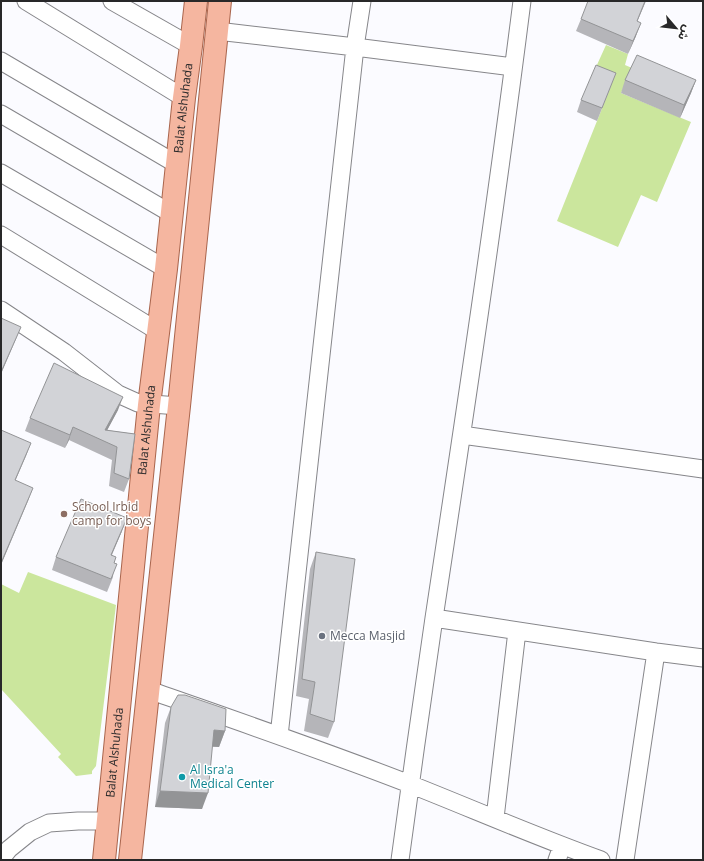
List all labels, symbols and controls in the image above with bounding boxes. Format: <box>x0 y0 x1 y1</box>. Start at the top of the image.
north arrow <box>656 8 696 48</box>
text: ش <box>675 23 695 43</box>
street label: Balat Alshuhada <box>169 62 197 154</box>
street label: Balat Alshuhada <box>133 384 159 476</box>
place label: School Irbid camp for boys <box>72 498 152 529</box>
marker: School Irbid camp for boys <box>59 509 69 519</box>
place label: Mecca Masjid <box>330 627 405 644</box>
marker: Mecca Masjid <box>317 631 327 641</box>
street label: Balat Alshuhada <box>101 707 127 798</box>
place label: Al Isra'a Medical Center <box>190 761 274 792</box>
marker: Al Isra'a Medical Center <box>177 772 187 782</box>

